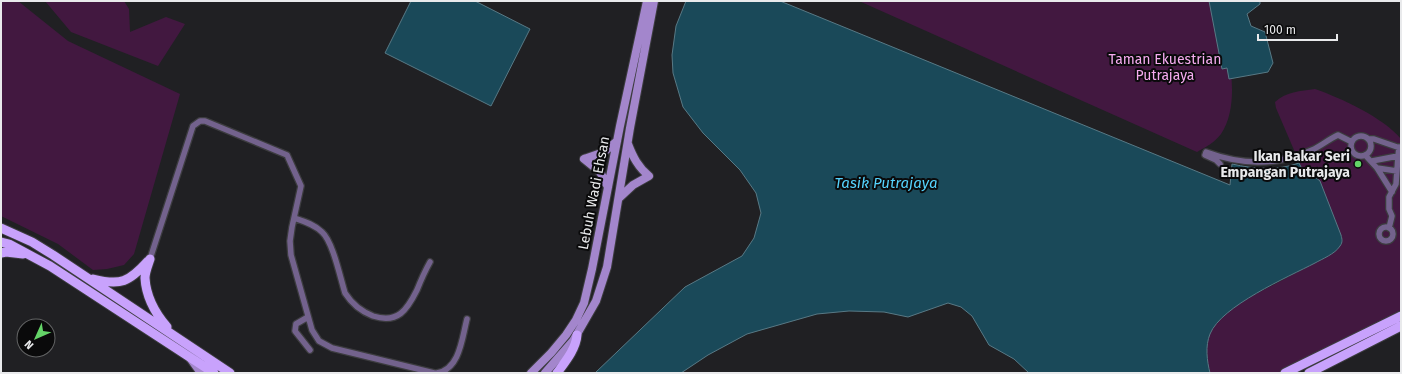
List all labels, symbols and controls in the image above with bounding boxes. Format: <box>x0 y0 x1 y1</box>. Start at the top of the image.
scale bar <box>1258 16 1337 42</box>
text: 100 m <box>1264 23 1296 37</box>
park label: Taman Ekuestrian Putrajaya <box>1109 51 1221 84</box>
street label: Lebuh Wadi Ehsan <box>575 135 613 251</box>
place label: Ikan Bakar Seri Empangan Putrajaya <box>1220 148 1350 181</box>
marker: Ikan Bakar Seri Empangan Putrajaya <box>1353 159 1363 169</box>
water label: Tasik Putrajaya <box>835 174 937 192</box>
north arrow <box>16 318 56 358</box>
text: N <box>22 338 36 352</box>

